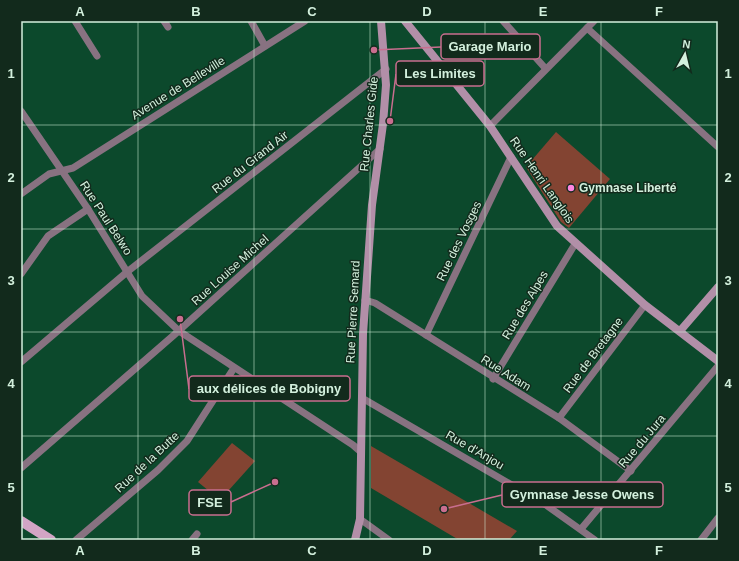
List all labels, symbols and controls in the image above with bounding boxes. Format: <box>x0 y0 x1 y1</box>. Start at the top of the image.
text: A <box>75 4 85 19</box>
text: B <box>191 4 201 19</box>
text: C <box>307 4 317 19</box>
text: D <box>422 4 432 19</box>
text: E <box>539 4 548 19</box>
text: F <box>655 4 663 19</box>
callout: Garage Mario <box>441 34 540 59</box>
north arrow <box>665 34 705 74</box>
text: N <box>682 38 691 51</box>
text: Garage Mario <box>448 39 532 54</box>
street label: Avenue de Belleville <box>129 53 228 123</box>
callout: Les Limites <box>396 61 484 86</box>
text: 1 <box>7 66 15 81</box>
text: Les Limites <box>404 66 476 81</box>
text: 1 <box>724 66 732 81</box>
street label: Rue Charles Gide <box>357 76 381 172</box>
street label: Rue du Grand Air <box>209 128 291 196</box>
street label: Rue Henri Langlois <box>507 134 577 226</box>
text: 2 <box>7 170 15 185</box>
text: 2 <box>724 170 732 185</box>
street label: Rue Paul Belwo <box>77 178 135 258</box>
place label: Gymnase Liberté <box>579 181 677 195</box>
marker: Gymnase Liberté <box>566 183 576 193</box>
street label: Rue des Vosges <box>434 199 484 283</box>
street label: Rue Louise Michel <box>189 232 271 308</box>
street label: Rue Pierre Semard <box>343 260 363 364</box>
street label: Rue des Alpes <box>499 268 551 342</box>
text: 3 <box>7 273 15 288</box>
text: 3 <box>724 273 732 288</box>
street label: Rue de Bretagne <box>560 314 626 395</box>
street label: Rue Adam <box>479 352 533 394</box>
text: 4 <box>7 376 15 391</box>
callout: aux délices de Bobigny <box>189 376 350 401</box>
text: 4 <box>724 376 732 391</box>
text: aux délices de Bobigny <box>197 381 342 396</box>
street label: Rue du Jura <box>616 411 669 471</box>
street label: Rue de la Butte <box>112 428 182 495</box>
street label: Rue d'Anjou <box>443 428 507 472</box>
text: 5 <box>7 480 15 495</box>
text: 5 <box>724 480 732 495</box>
callout: Gymnase Jesse Owens <box>502 482 663 507</box>
text: Gymnase Jesse Owens <box>510 487 654 502</box>
callout: FSE <box>189 490 231 515</box>
text: FSE <box>197 495 223 510</box>
text: A <box>75 543 85 558</box>
text: B <box>191 543 201 558</box>
text: C <box>307 543 317 558</box>
text: D <box>422 543 432 558</box>
text: E <box>539 543 548 558</box>
text: F <box>655 543 663 558</box>

